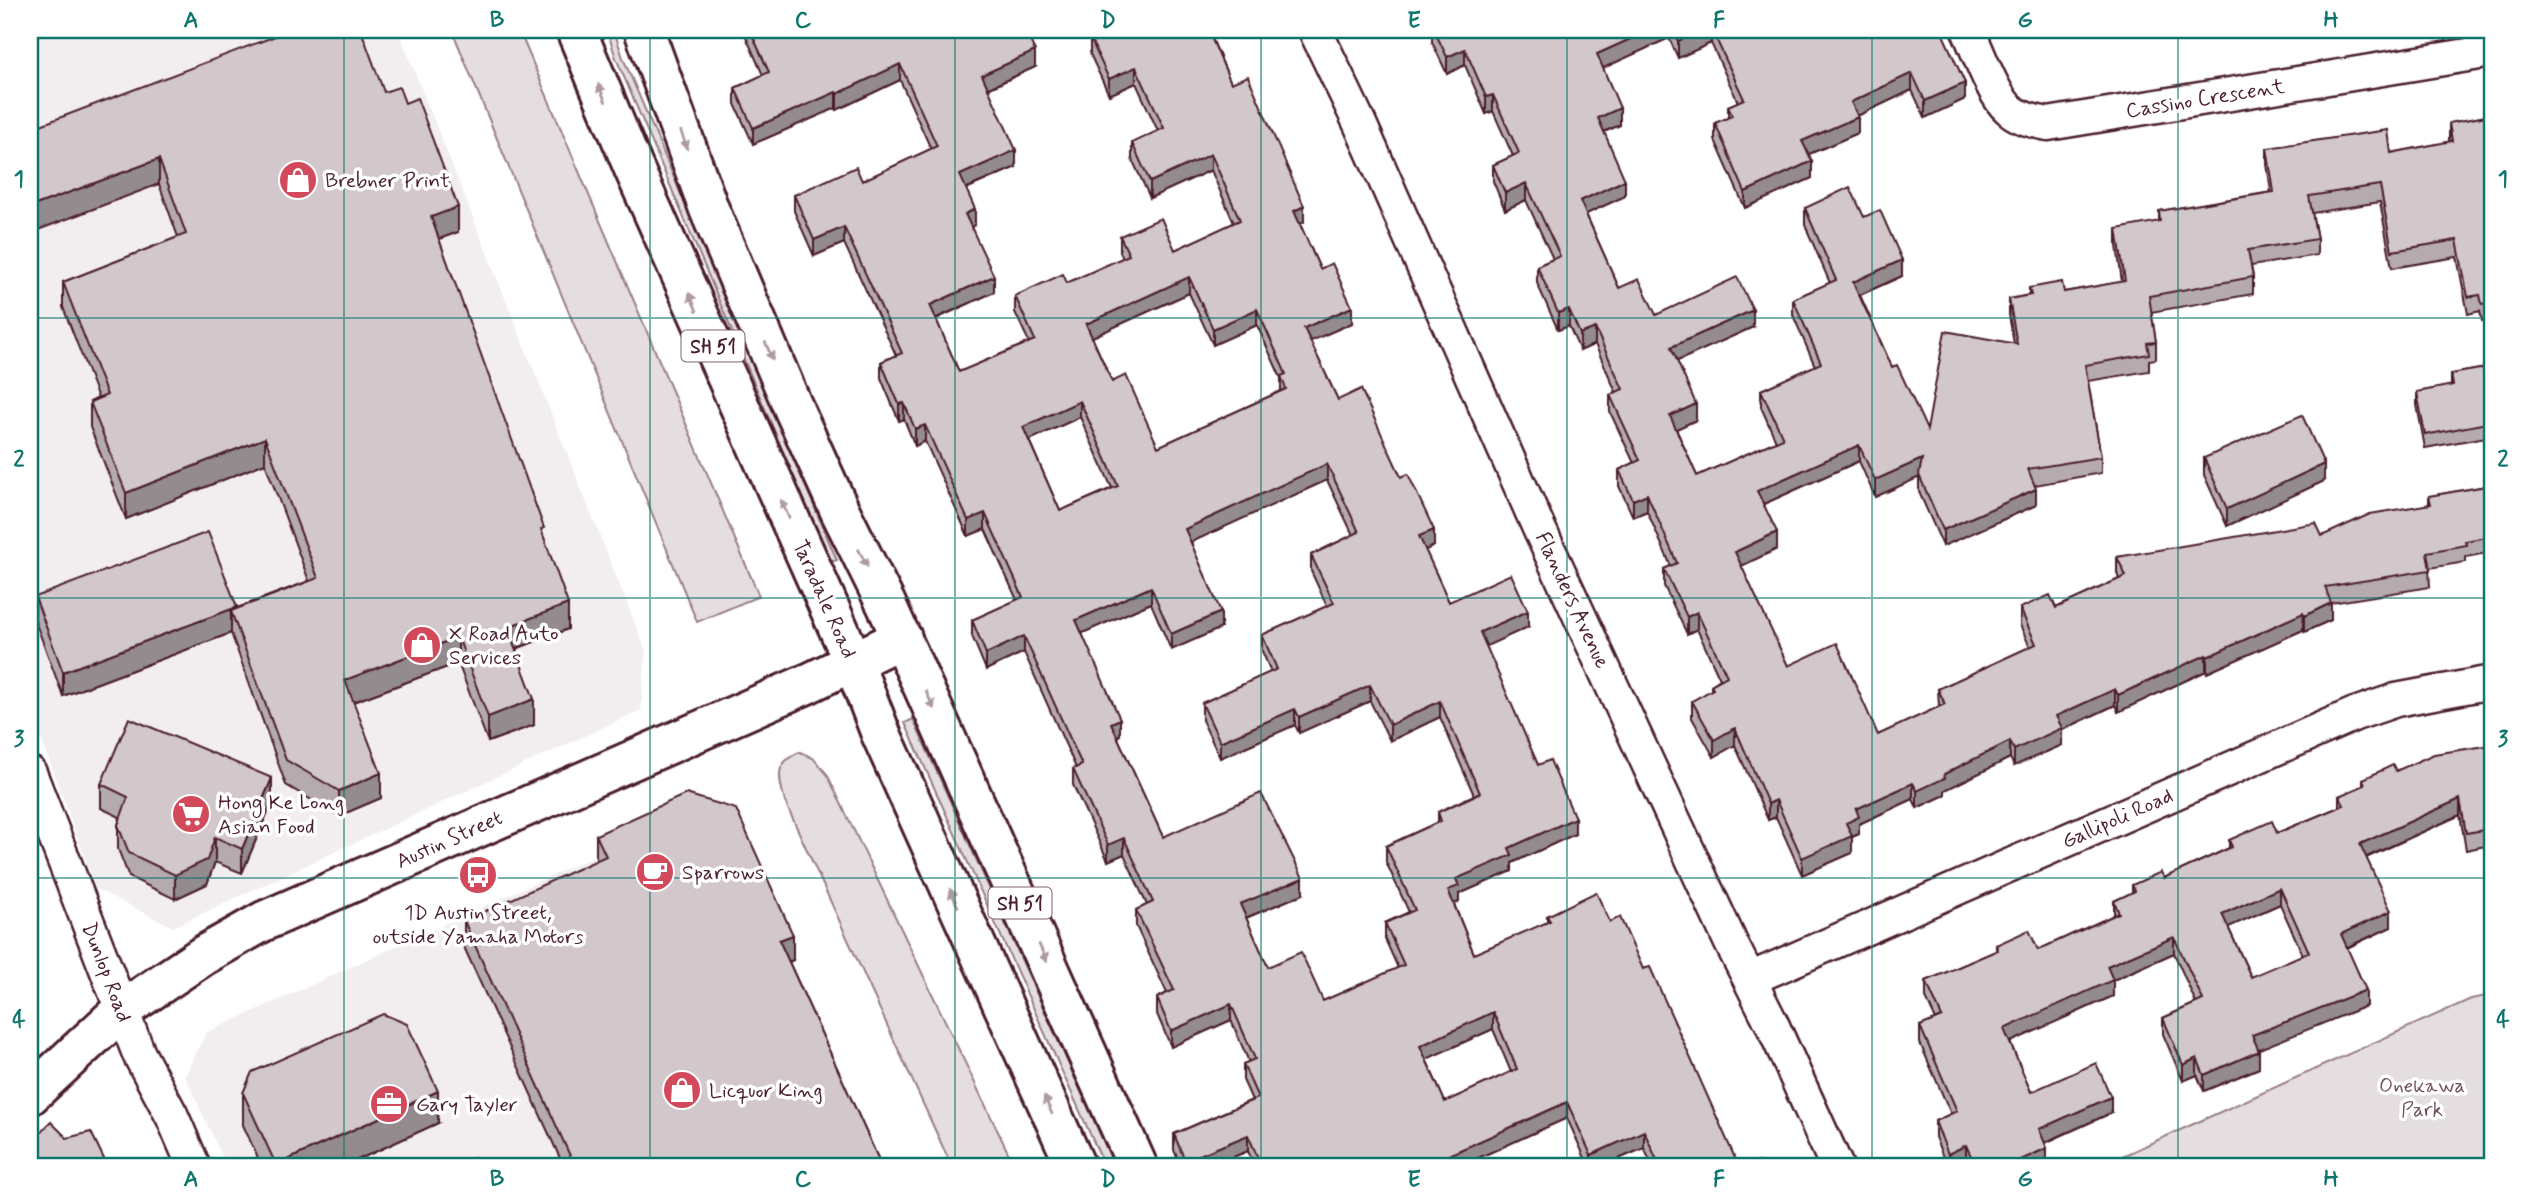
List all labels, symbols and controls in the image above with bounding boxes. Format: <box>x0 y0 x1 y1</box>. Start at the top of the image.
text: A <box>183 6 199 36</box>
text: B <box>490 6 505 36</box>
text: C <box>795 6 812 36</box>
text: D <box>1100 6 1116 36</box>
text: E <box>1407 6 1421 36</box>
text: F <box>1713 6 1725 36</box>
text: G <box>2017 6 2033 36</box>
text: H <box>2323 6 2339 36</box>
street label: Cassino Crescent <box>2124 73 2287 125</box>
one-way arrow <box>596 83 608 103</box>
one-way arrow <box>679 129 690 150</box>
shop icon: Brebner Print <box>277 159 319 201</box>
text: 1 <box>14 165 24 195</box>
text: 1 <box>2498 165 2508 195</box>
place label: Brebner Print <box>325 167 450 195</box>
one-way arrow <box>687 291 698 312</box>
road number: SH 51 <box>682 330 744 362</box>
one-way arrow <box>763 341 775 361</box>
text: 2 <box>13 445 25 475</box>
text: 2 <box>2497 445 2509 475</box>
one-way arrow <box>779 499 790 520</box>
street label: Flanders Avenue <box>1528 528 1616 673</box>
street label: Taradale Road <box>785 536 863 663</box>
one-way arrow <box>858 548 869 568</box>
place label: X Road Auto Services <box>449 620 558 672</box>
shop icon: X Road Auto Services <box>401 624 443 666</box>
one-way arrow <box>925 690 936 711</box>
text: 3 <box>14 725 25 755</box>
text: 3 <box>2498 725 2509 755</box>
street label: Gallipoli Road <box>2058 782 2177 856</box>
place label: Hong Ke Long Asian Food <box>218 789 344 841</box>
supermarket icon: Hong Ke Long Asian Food <box>170 793 212 835</box>
street label: Austin Street <box>392 804 507 876</box>
cafe icon: Sparrows <box>634 851 676 893</box>
bus stop icon: 1D Austin Street, outside Yamaha Motors <box>457 854 499 896</box>
place label: Sparrows <box>682 859 764 887</box>
one-way arrow <box>948 887 959 908</box>
road number: SH 51 <box>988 888 1052 918</box>
place label: 1D Austin Street, outside Yamaha Motors <box>372 899 584 951</box>
street label: Dunlop Road <box>74 918 138 1026</box>
one-way arrow <box>1037 943 1049 963</box>
text: 4 <box>12 1005 26 1035</box>
text: 4 <box>2496 1005 2510 1035</box>
shop icon: Licquor King <box>661 1069 703 1111</box>
park label: Onekawa Park <box>2379 1072 2465 1124</box>
place label: Licquor King <box>709 1077 823 1105</box>
office icon: Gary Tayler <box>368 1083 410 1125</box>
place label: Gary Tayler <box>416 1091 518 1119</box>
one-way arrow <box>1042 1095 1054 1115</box>
text: A <box>183 1165 199 1195</box>
text: B <box>490 1165 505 1195</box>
text: C <box>795 1165 812 1195</box>
text: D <box>1100 1165 1116 1195</box>
text: E <box>1407 1165 1421 1195</box>
text: F <box>1713 1165 1725 1195</box>
text: G <box>2017 1165 2033 1195</box>
text: H <box>2323 1165 2339 1195</box>

